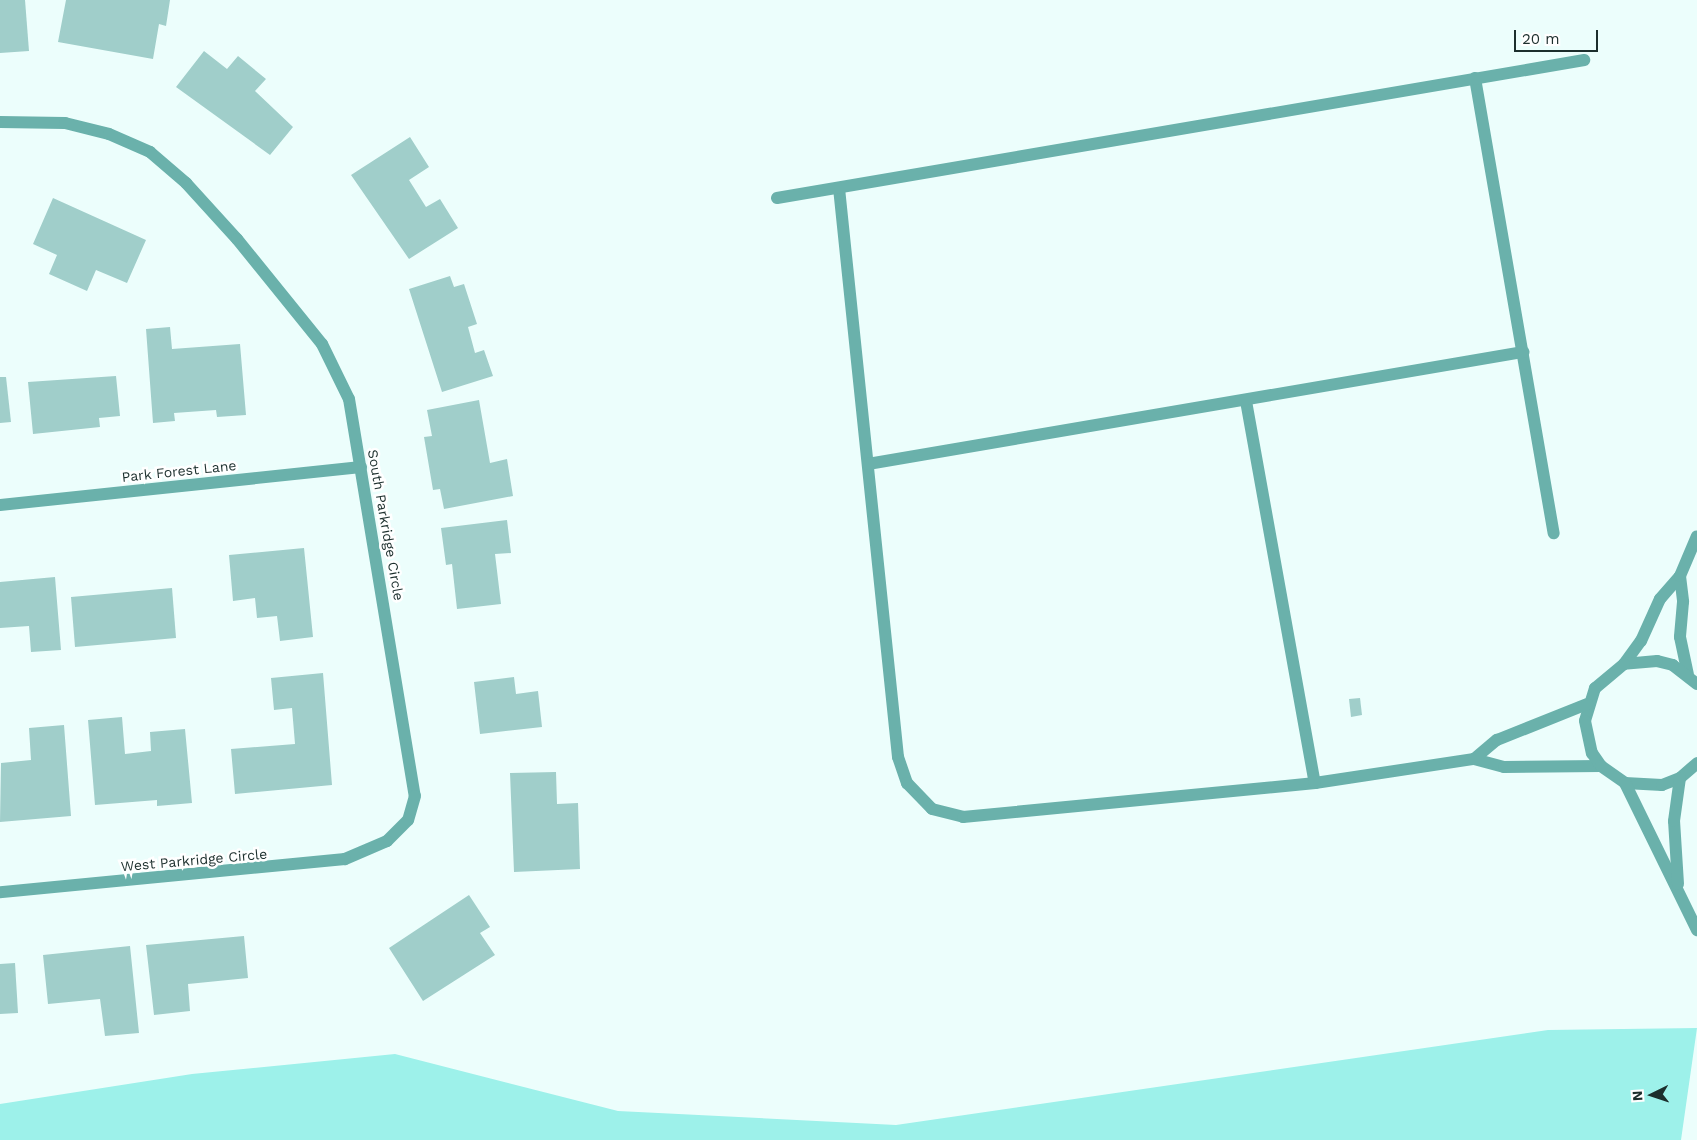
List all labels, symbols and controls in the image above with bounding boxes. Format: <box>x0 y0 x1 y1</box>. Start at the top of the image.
scale bar <box>1517 20 1601 52</box>
text: 20 m <box>1522 30 1560 48</box>
street label: South Parkridge Circle <box>364 448 408 602</box>
street label: Park Forest Lane <box>121 457 237 485</box>
street label: West Parkridge Circle <box>120 845 268 875</box>
north arrow <box>1627 1070 1677 1120</box>
text: N <box>1629 1090 1645 1102</box>

